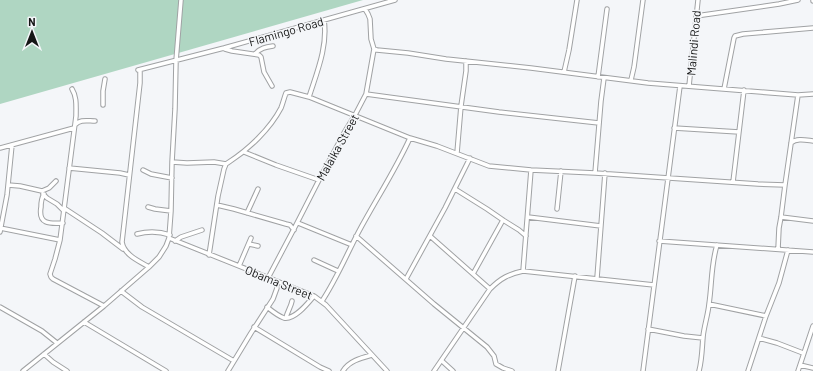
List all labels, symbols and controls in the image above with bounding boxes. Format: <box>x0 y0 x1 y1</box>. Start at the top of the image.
street label: Malindi Road <box>683 10 703 76</box>
north arrow <box>12 12 52 52</box>
street label: Flamingo Road <box>247 14 325 48</box>
text: N <box>28 15 36 28</box>
street label: Malaika Street <box>313 111 361 183</box>
street label: Obama Street <box>243 262 315 302</box>

